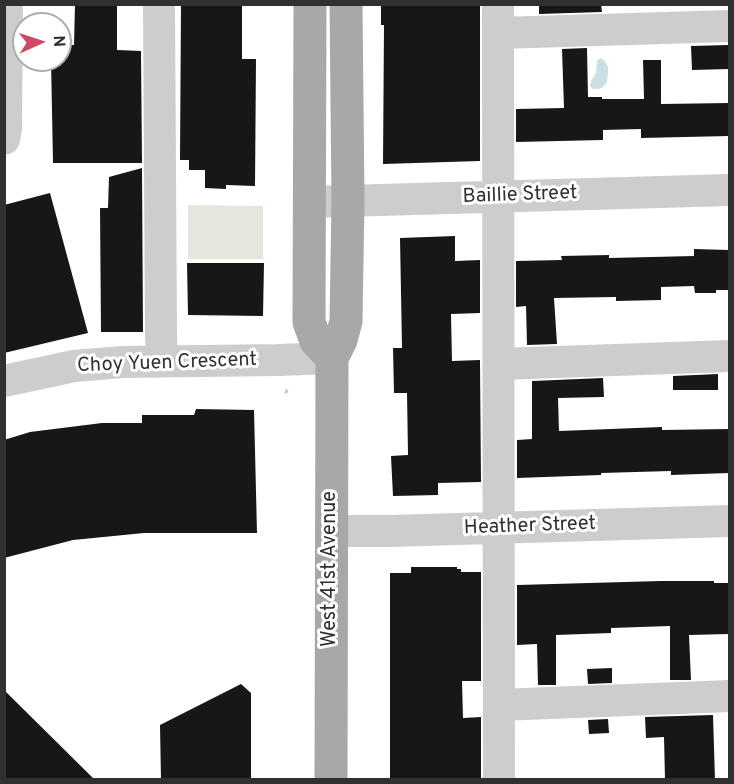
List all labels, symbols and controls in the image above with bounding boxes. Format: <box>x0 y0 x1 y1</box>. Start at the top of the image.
north arrow <box>12 12 72 72</box>
text: N <box>48 35 68 47</box>
street label: Baillie Street <box>462 182 578 210</box>
street label: Choy Yuen Crescent <box>77 349 257 379</box>
street label: West 41st Avenue <box>319 491 343 647</box>
street label: Heather Street <box>464 513 596 541</box>

